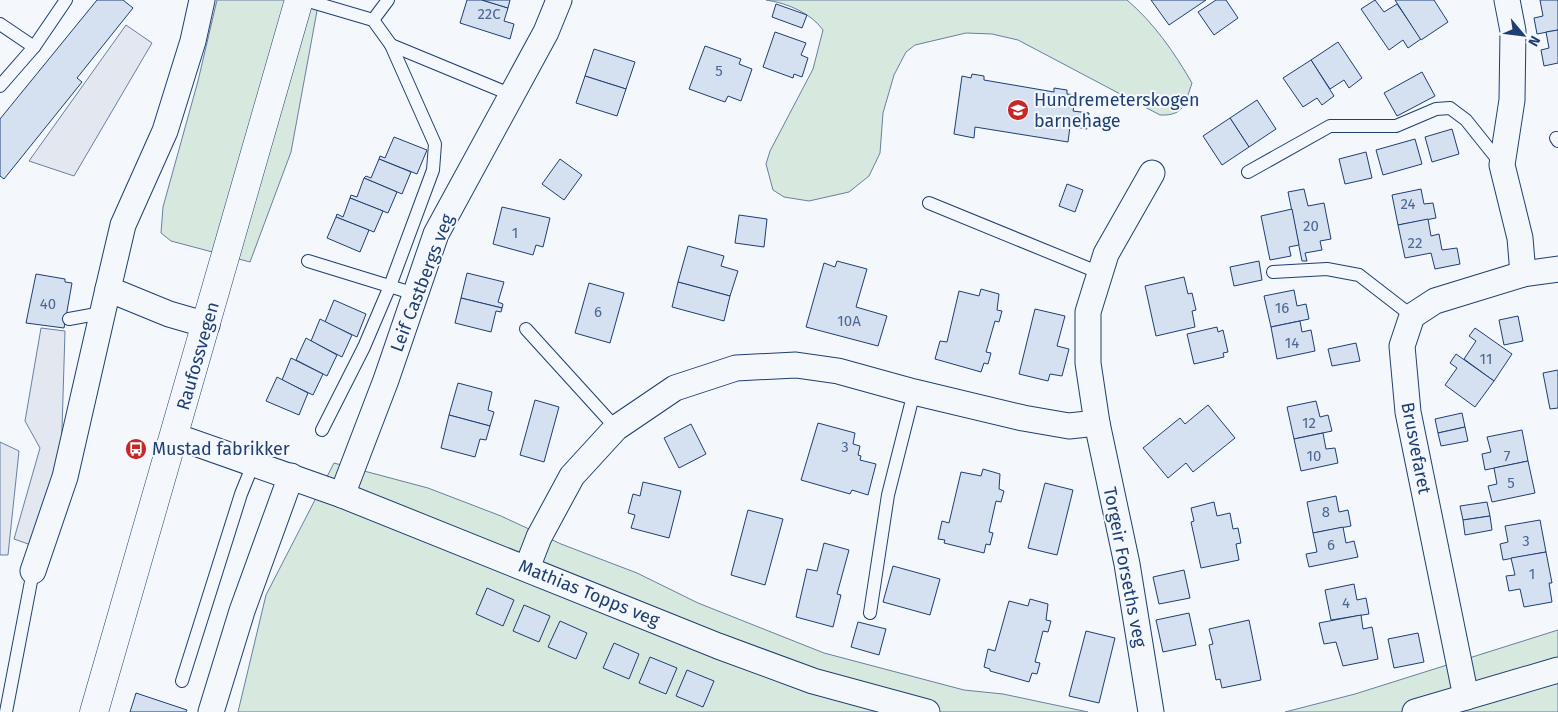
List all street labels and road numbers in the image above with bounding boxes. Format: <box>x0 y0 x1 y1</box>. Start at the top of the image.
street label: Leif Castbergs veg <box>386 210 459 355</box>
street label: Raufossvegen <box>172 299 224 413</box>
street label: Brusvefaret <box>1396 400 1436 496</box>
street label: Torgeir Forseths veg <box>1099 485 1151 650</box>
street label: Mathias Topps veg <box>515 555 663 632</box>

